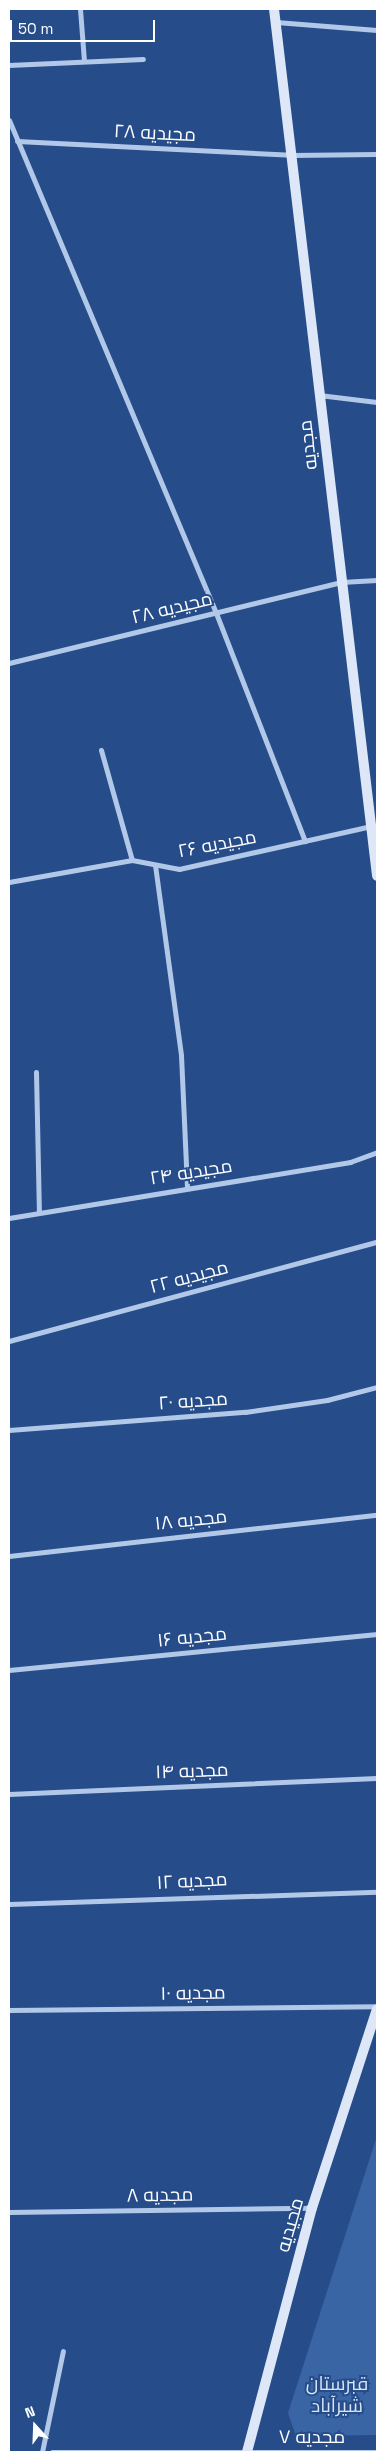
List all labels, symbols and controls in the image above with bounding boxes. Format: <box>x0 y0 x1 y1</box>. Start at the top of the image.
scale bar <box>12 10 158 42</box>
text: 50 m <box>18 19 53 38</box>
street label: مجیدیه ۲۸ <box>113 119 197 147</box>
street label: مجدیه <box>294 419 322 471</box>
street label: مجیدیه ۲۸ <box>129 587 215 629</box>
street label: مجیدیه ۲۶ <box>176 825 258 863</box>
street label: مجیدیه ۲۴ <box>148 1154 234 1190</box>
street label: مجیدیه ۲۲ <box>147 1256 231 1298</box>
street label: مجدیه ۲۰ <box>158 1387 228 1415</box>
street label: مجدیه ۱۸ <box>154 1505 228 1535</box>
street label: مجدیه ۱۶ <box>156 1622 228 1652</box>
street label: مجدیه ۱۴ <box>155 1758 229 1784</box>
street label: مجدیه ۱۲ <box>156 1868 228 1894</box>
street label: مجدیه ۱۰ <box>160 1981 226 2005</box>
street label: مجدیه ۸ <box>126 2183 194 2207</box>
street label: مجیدیه <box>271 2195 309 2255</box>
park label: قبرستان شیرآباد <box>306 2373 368 2417</box>
north arrow <box>10 2401 60 2451</box>
text: N <box>22 2402 37 2422</box>
street label: مجدیه ۷ <box>279 2426 345 2448</box>

